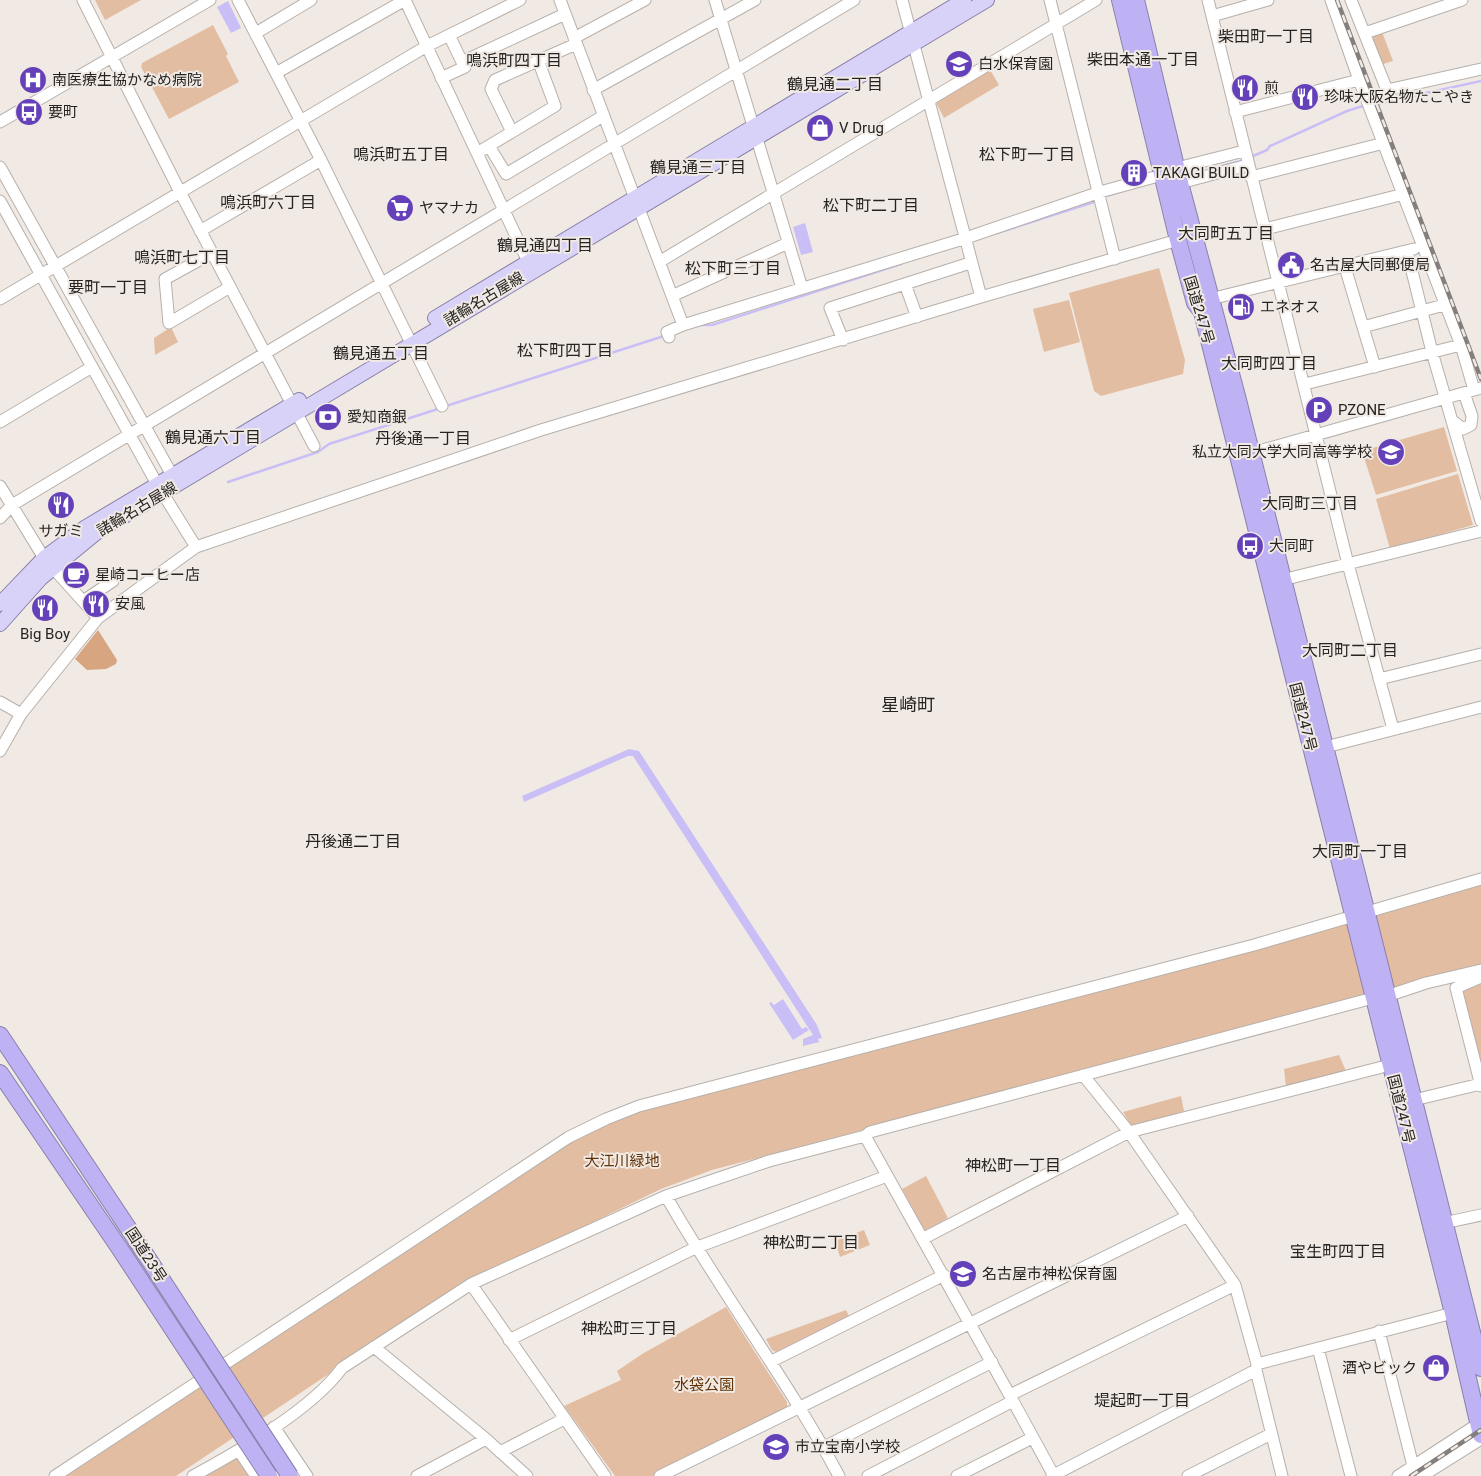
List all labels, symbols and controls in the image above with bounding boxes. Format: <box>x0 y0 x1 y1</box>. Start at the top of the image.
district label: 柴田町一丁目 <box>1218 27 1314 46</box>
school or university icon: 白水保育園 <box>944 49 974 79</box>
district label: 柴田本通一丁目 <box>1087 50 1199 69</box>
district label: 鳴浜町四丁目 <box>466 51 562 70</box>
place label: 白水保育園 <box>978 55 1053 73</box>
hospital icon: 南医療生協かなめ病院 <box>18 65 48 95</box>
place label: 南医療生協かなめ病院 <box>52 71 202 89</box>
restaurant icon: 煎 <box>1230 73 1260 103</box>
district label: 鶴見通二丁目 <box>787 75 883 94</box>
place label: 煎 <box>1264 79 1279 97</box>
restaurant icon: 珍味大阪名物たこやき <box>1290 82 1320 112</box>
place label: 珍味大阪名物たこやき <box>1324 88 1474 106</box>
bus stop icon: 要町 <box>14 97 44 127</box>
place label: 要町 <box>48 103 78 121</box>
shop icon: V Drug <box>805 113 835 143</box>
place label: V Drug <box>839 119 884 137</box>
district label: 鳴浜町五丁目 <box>353 145 449 164</box>
district label: 松下町一丁目 <box>979 145 1075 164</box>
district label: 鶴見通三丁目 <box>650 158 746 177</box>
building icon: TAKAGI BUILD <box>1119 158 1149 188</box>
place label: TAKAGI BUILD <box>1153 164 1249 182</box>
district label: 鳴浜町六丁目 <box>220 193 316 212</box>
supermarket icon: ヤマナカ <box>385 193 415 223</box>
district label: 松下町二丁目 <box>823 196 919 215</box>
place label: ヤマナカ <box>419 199 479 217</box>
district label: 大同町五丁目 <box>1178 224 1274 243</box>
district label: 鶴見通四丁目 <box>497 236 593 255</box>
district label: 鳴浜町七丁目 <box>134 248 230 267</box>
public building icon: 名古屋大同郵便局 <box>1276 250 1306 280</box>
place label: 名古屋大同郵便局 <box>1310 256 1430 274</box>
district label: 松下町三丁目 <box>685 259 781 278</box>
street label: 諸輪名古屋線 <box>441 268 527 330</box>
street label: 国道247号 <box>1180 274 1218 346</box>
district label: 要町一丁目 <box>68 278 148 297</box>
fuel station icon: エネオス <box>1226 292 1256 322</box>
place label: エネオス <box>1260 298 1320 316</box>
district label: 松下町四丁目 <box>517 341 613 360</box>
district label: 鶴見通五丁目 <box>333 344 429 363</box>
district label: 大同町四丁目 <box>1221 354 1317 373</box>
parking icon: PZONE <box>1304 395 1334 425</box>
place label: PZONE <box>1338 401 1386 419</box>
bank icon: 愛知商銀 <box>313 402 343 432</box>
place label: 愛知商銀 <box>347 408 407 426</box>
district label: 鶴見通六丁目 <box>165 428 261 447</box>
district label: 丹後通一丁目 <box>375 429 471 448</box>
school or university icon: 私立大同大学大同高等学校 <box>1376 437 1406 467</box>
place label: 私立大同大学大同高等学校 <box>1192 443 1372 461</box>
street label: 諸輪名古屋線 <box>94 478 180 540</box>
restaurant icon: サガミ <box>46 490 76 520</box>
district label: 大同町三丁目 <box>1262 494 1358 513</box>
place label: サガミ <box>38 522 84 540</box>
bus stop icon: 大同町 <box>1235 531 1265 561</box>
place label: 大同町 <box>1269 537 1314 555</box>
cafe icon: 星崎コーヒー店 <box>61 560 91 590</box>
place label: 星崎コーヒー店 <box>95 566 200 584</box>
restaurant icon: 安風 <box>81 589 111 619</box>
restaurant icon: Big Boy <box>30 593 60 623</box>
place label: 安風 <box>115 595 145 613</box>
place label: Big Boy <box>20 625 70 643</box>
district label: 大同町二丁目 <box>1302 641 1398 660</box>
street label: 国道247号 <box>1286 681 1320 753</box>
district label: 星崎町 <box>881 694 935 715</box>
district label: 丹後通二丁目 <box>305 832 401 851</box>
district label: 大同町一丁目 <box>1312 842 1408 861</box>
street label: 国道247号 <box>1384 1073 1418 1145</box>
park label: 大江川緑地 <box>584 1152 660 1170</box>
district label: 神松町一丁目 <box>965 1156 1061 1175</box>
street label: 国道23号 <box>122 1224 170 1286</box>
district label: 神松町二丁目 <box>763 1233 859 1252</box>
district label: 宝生町四丁目 <box>1290 1242 1386 1261</box>
school or university icon: 名古屋市神松保育園 <box>948 1259 978 1289</box>
place label: 名古屋市神松保育園 <box>982 1265 1117 1283</box>
district label: 神松町三丁目 <box>581 1319 677 1338</box>
shop icon: 酒やビック <box>1421 1353 1451 1383</box>
place label: 酒やビック <box>1342 1359 1417 1377</box>
park label: 水袋公園 <box>674 1376 734 1394</box>
district label: 堤起町一丁目 <box>1094 1391 1190 1410</box>
school or university icon: 市立宝南小学校 <box>761 1432 791 1462</box>
place label: 市立宝南小学校 <box>795 1438 900 1456</box>

